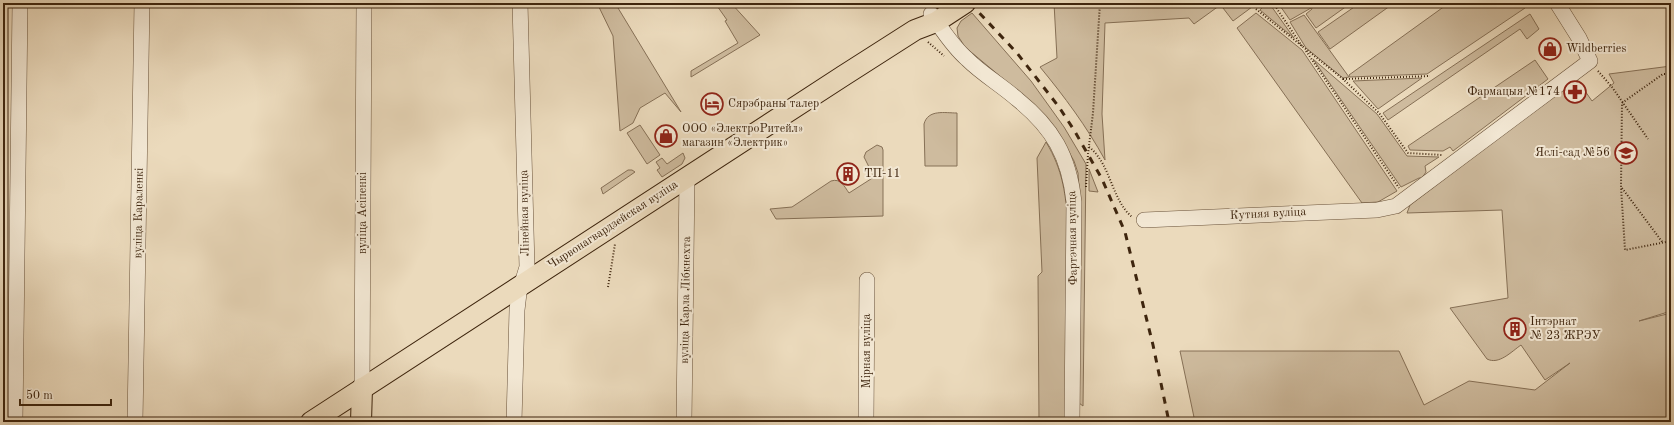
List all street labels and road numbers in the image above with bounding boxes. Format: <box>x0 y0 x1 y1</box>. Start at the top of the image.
street label: вуліца Караленкі <box>131 167 146 259</box>
street label: Лінейная вуліца <box>517 170 532 256</box>
street label: вуліца Асіпенкі <box>356 172 369 254</box>
street label: Чырвонагвардзейская вуліца <box>545 178 680 272</box>
street label: Фартэчная вуліца <box>1065 191 1080 285</box>
street label: Кутняя вуліца <box>1229 205 1307 222</box>
street label: вуліца Карла Лібкнехта <box>678 236 693 364</box>
street label: Мірная вуліца <box>860 314 873 388</box>

